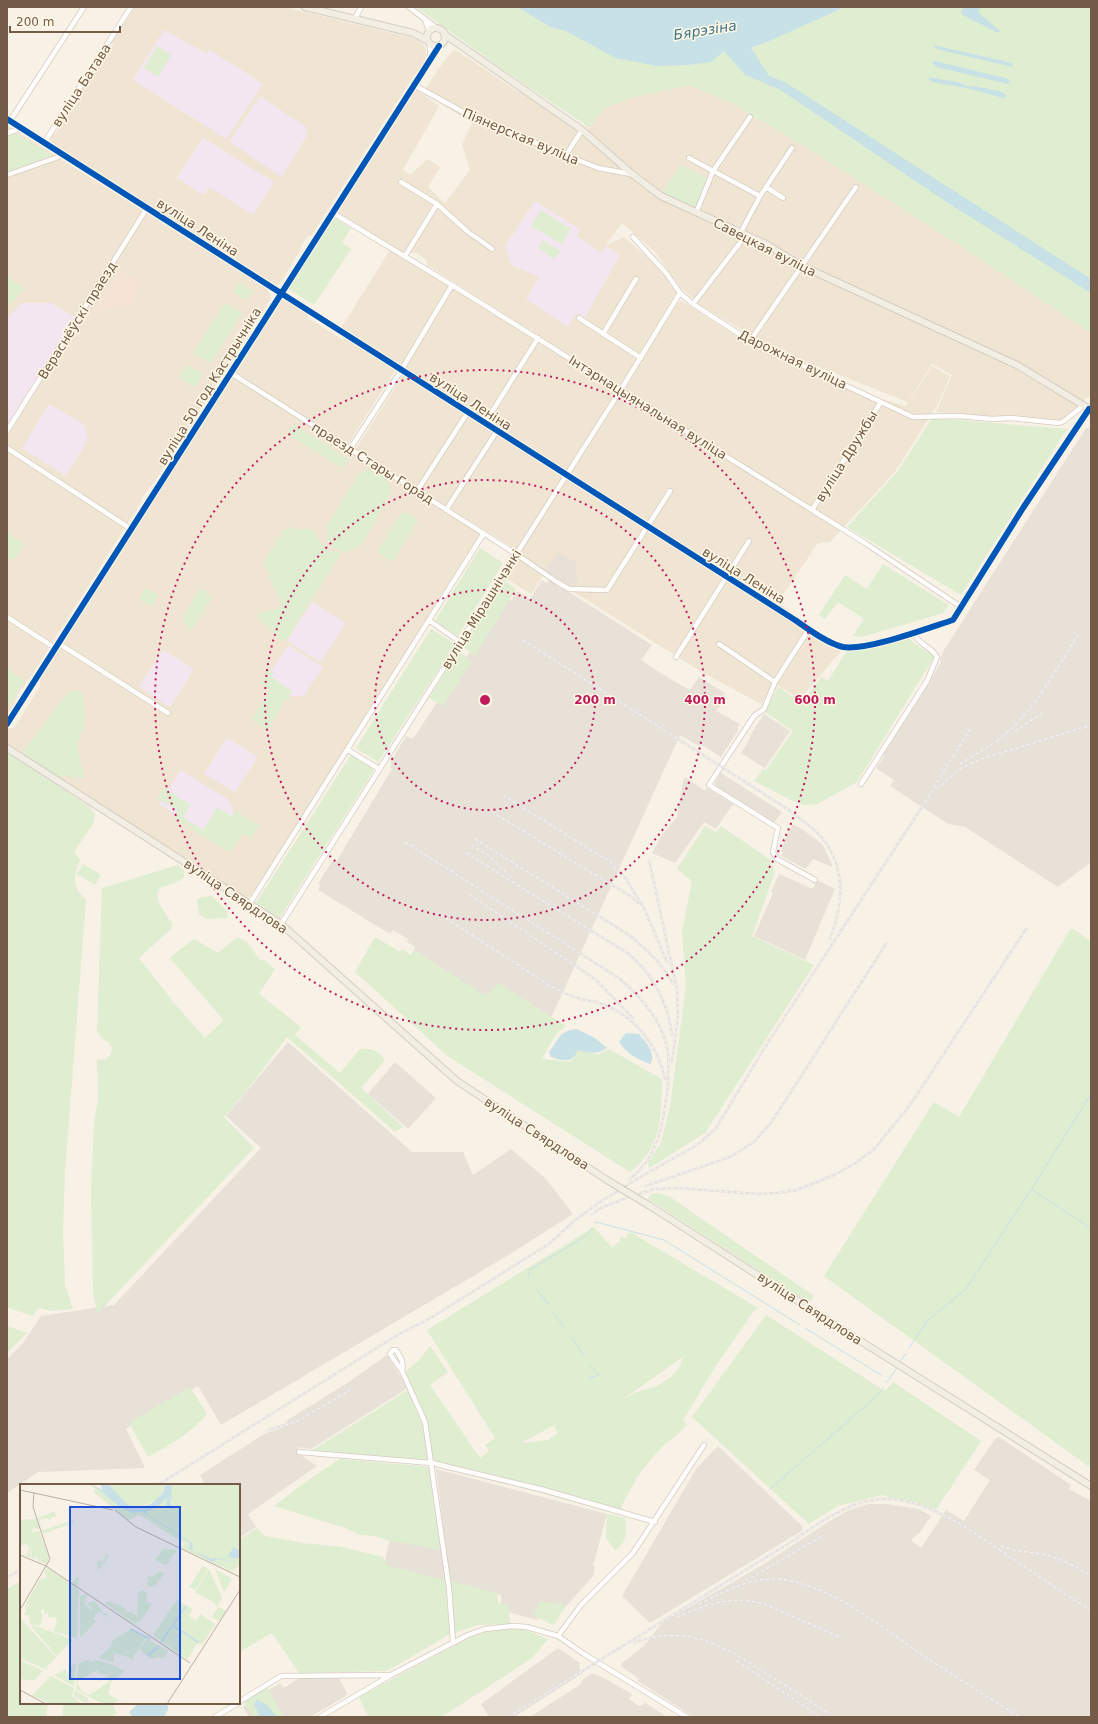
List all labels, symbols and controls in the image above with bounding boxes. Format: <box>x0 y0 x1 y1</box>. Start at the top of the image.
scale bar <box>10 8 120 34</box>
text: 200 m <box>16 15 54 29</box>
water label: Бярэзіна <box>672 17 738 43</box>
street label: вуліца Батава <box>49 41 114 130</box>
street label: Піянерская вуліца <box>460 105 581 168</box>
street label: вуліца Леніна <box>154 195 241 259</box>
street label: Савецкая вуліца <box>711 215 819 280</box>
street label: Вераснёўскі праезд <box>35 259 120 382</box>
street label: вуліца 50 год Кастрычніка <box>155 305 264 468</box>
street label: Дарожная вуліца <box>736 327 849 392</box>
street label: Інтэрнацыянальная вуліца <box>566 352 730 462</box>
street label: вуліца Леніна <box>427 369 514 433</box>
street label: вуліца Дружбы <box>812 408 880 504</box>
street label: праезд Стары Горад <box>309 420 437 507</box>
street label: вуліца Леніна <box>700 544 788 607</box>
street label: вуліца Мірашнічэнкі <box>438 547 524 672</box>
centre of rings <box>478 693 492 707</box>
text: 200 m <box>574 693 616 707</box>
text: 400 m <box>684 693 726 707</box>
text: 600 m <box>794 693 836 707</box>
street label: вуліца Свярдлова <box>181 856 290 937</box>
street label: вуліца Свярдлова <box>482 1094 592 1173</box>
street label: вуліца Свярдлова <box>755 1269 865 1348</box>
inset map <box>20 1484 240 1704</box>

